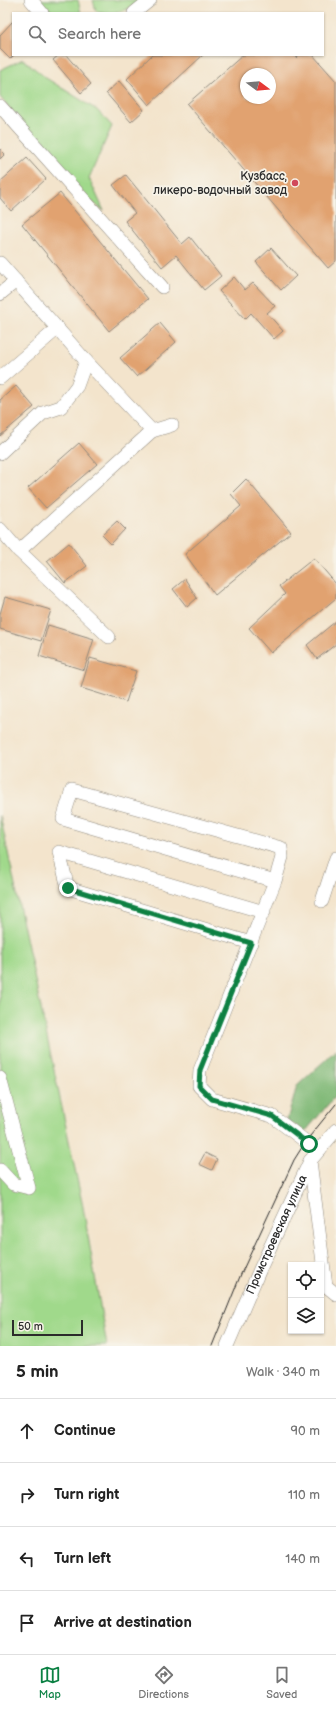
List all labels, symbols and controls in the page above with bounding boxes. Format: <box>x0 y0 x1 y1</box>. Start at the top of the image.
search box <box>12 12 324 56</box>
icon: search <box>26 23 48 45</box>
text: Search here <box>58 25 141 44</box>
north arrow <box>240 68 276 104</box>
place label: Кузбасс, ликеро-водочный завод <box>153 169 288 198</box>
marker: Кузбасс, ликеро-водочный завод <box>290 178 300 188</box>
route end <box>59 879 77 897</box>
route start <box>300 1135 318 1153</box>
street label: Промстроевская улица <box>243 1172 310 1296</box>
map controls <box>288 1262 324 1334</box>
button: locate <box>288 1262 324 1298</box>
button: layers <box>288 1298 324 1334</box>
scale bar <box>12 1318 83 1337</box>
text: 50 m <box>18 1320 43 1333</box>
text: 5 min <box>16 1362 59 1382</box>
text: Walk · 340 m <box>246 1364 320 1380</box>
icon: ahead <box>16 1420 38 1442</box>
text: Continue <box>54 1421 116 1440</box>
text: 90 m <box>291 1423 320 1439</box>
icon: right <box>16 1484 38 1506</box>
text: Turn right <box>54 1485 119 1504</box>
text: 110 m <box>288 1487 320 1503</box>
icon: left <box>16 1548 38 1570</box>
text: Turn left <box>54 1549 111 1568</box>
text: 140 m <box>285 1551 320 1567</box>
icon: arrive <box>16 1612 38 1634</box>
text: Arrive at destination <box>54 1613 192 1632</box>
tab: Map <box>39 1664 61 1701</box>
tab: Directions <box>138 1664 189 1701</box>
tab: Saved <box>266 1664 297 1701</box>

